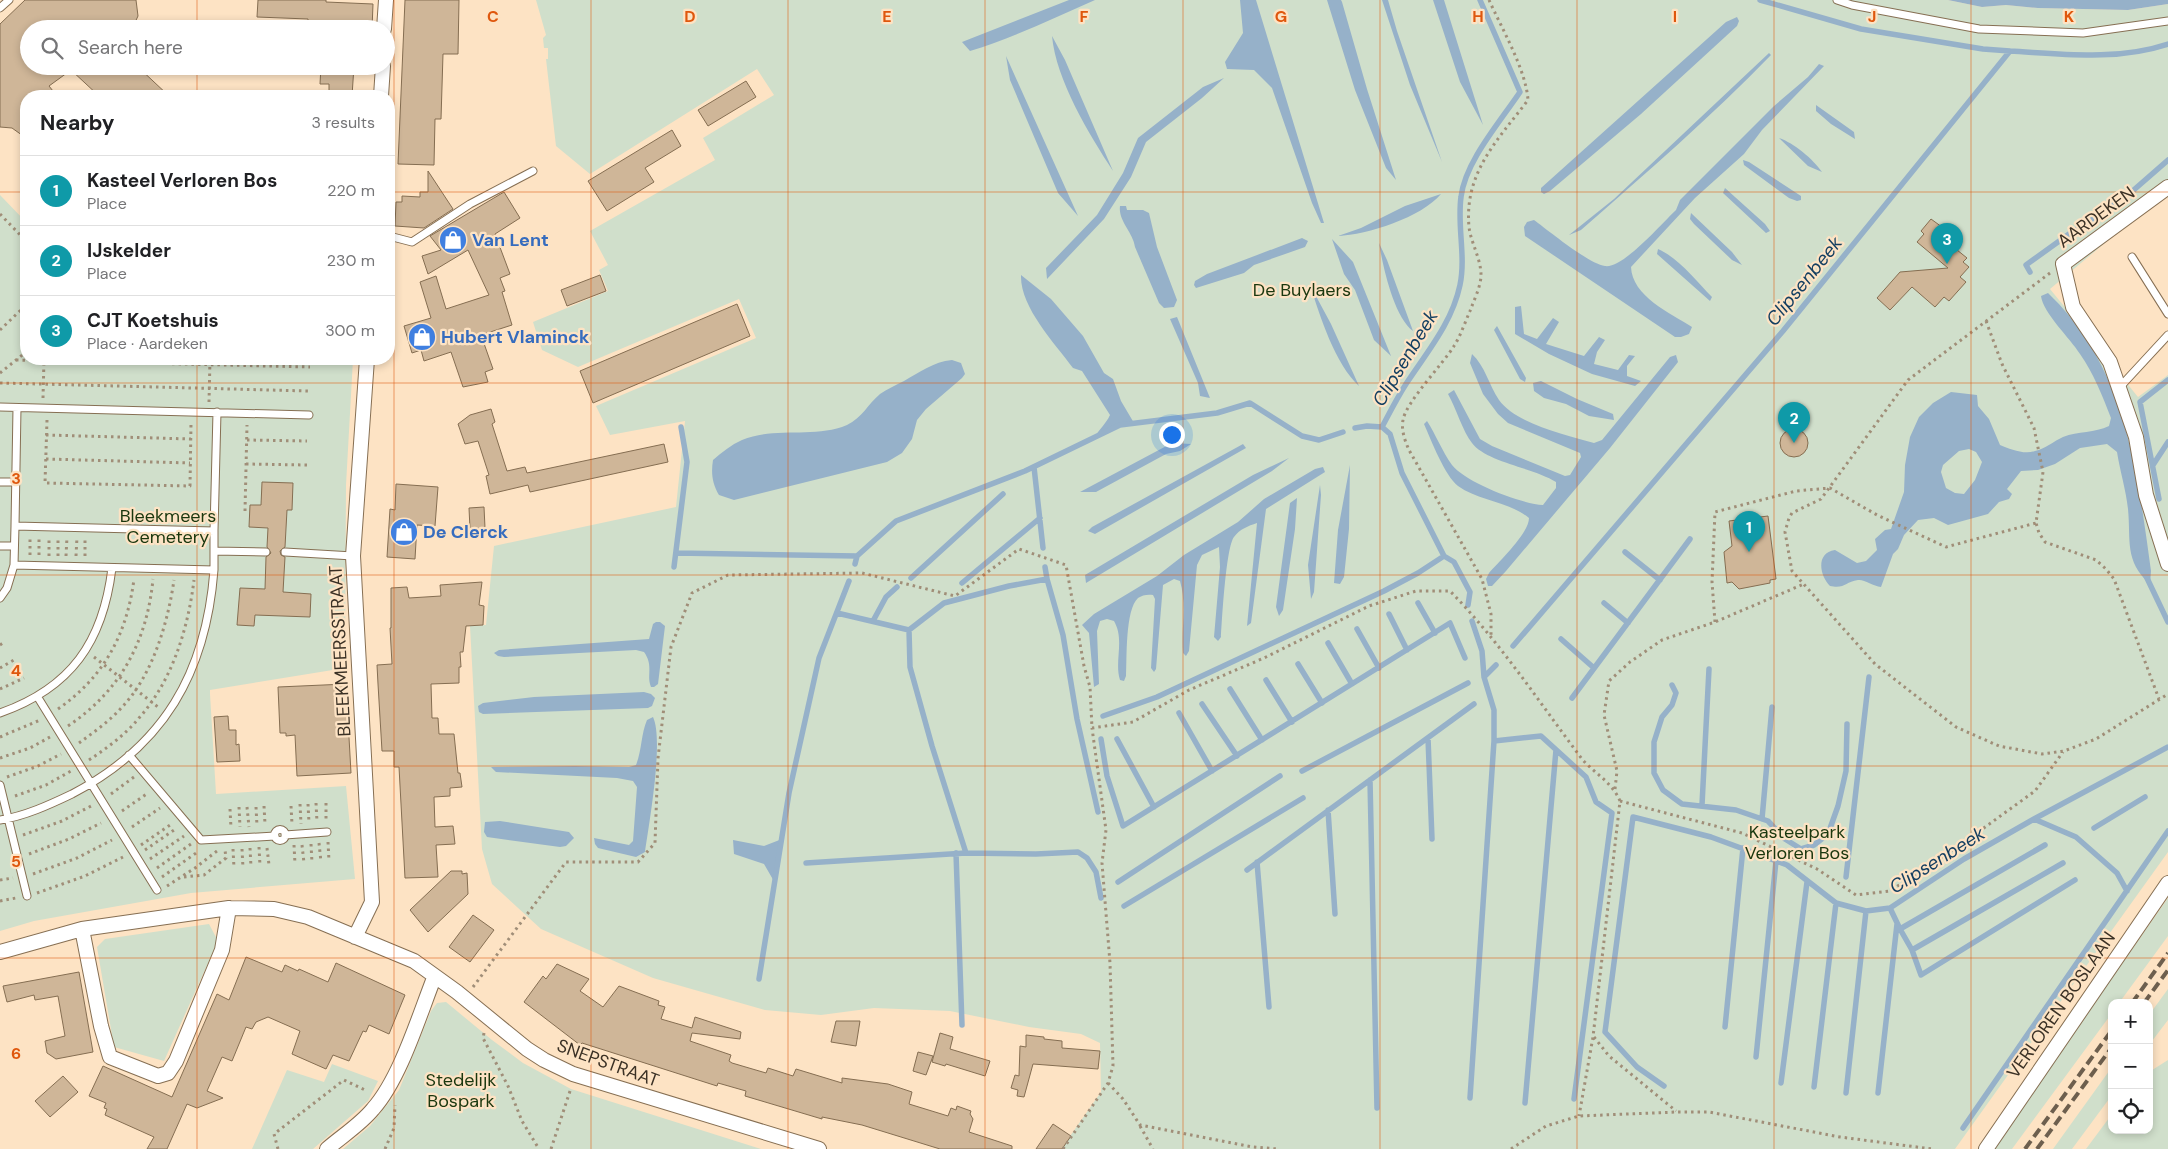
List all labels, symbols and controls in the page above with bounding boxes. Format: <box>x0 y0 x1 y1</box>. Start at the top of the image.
text: C <box>487 6 499 27</box>
text: D <box>684 6 696 27</box>
text: E <box>882 6 892 27</box>
text: F <box>1080 6 1089 27</box>
text: G <box>1275 6 1287 27</box>
text: H <box>1472 6 1484 27</box>
text: I <box>1673 6 1677 27</box>
text: J <box>1868 6 1876 27</box>
text: K <box>2064 6 2075 27</box>
search box <box>20 20 395 75</box>
icon: search <box>38 34 66 62</box>
text: Search here <box>78 35 183 60</box>
text: Nearby <box>40 109 114 137</box>
text: 3 results <box>312 112 375 133</box>
text: Kasteel Verloren Bos <box>87 168 277 193</box>
text: 1 <box>53 180 59 201</box>
text: 220 m <box>327 180 375 201</box>
street label: AARDEKEN <box>2052 181 2140 253</box>
text: Place <box>87 193 127 214</box>
pin: 3 <box>1931 223 1963 264</box>
shop icon: Van Lent <box>438 225 468 255</box>
place label: Van Lent <box>472 228 549 252</box>
water label: Clipsenbeek <box>1760 231 1848 331</box>
text: IJskelder <box>87 238 171 263</box>
text: 2 <box>51 250 61 271</box>
text: 230 m <box>327 250 375 271</box>
text: Place <box>87 263 127 284</box>
park label: De Buylaers <box>1253 278 1351 302</box>
water label: Clipsenbeek <box>1366 305 1444 411</box>
text: CJT Koetshuis <box>87 308 219 333</box>
text: 3 <box>51 320 61 341</box>
text: 300 m <box>325 320 375 341</box>
shop icon: Hubert Vlaminck <box>407 322 437 352</box>
place label: Hubert Vlaminck <box>441 325 590 349</box>
text: Place · Aardeken <box>87 333 208 354</box>
pin: 2 <box>1778 402 1810 443</box>
your location <box>1159 422 1185 448</box>
text: 3 <box>11 468 21 489</box>
park label: Bleekmeers Cemetery <box>120 504 216 549</box>
pin: 1 <box>1733 511 1765 552</box>
shop icon: De Clerck <box>389 517 419 547</box>
place label: De Clerck <box>423 520 509 544</box>
street label: BLEEKMEERSSTRAAT <box>324 565 356 737</box>
text: 4 <box>11 660 21 681</box>
park label: Kasteelpark Verloren Bos <box>1745 820 1849 865</box>
water label: Clipsenbeek <box>1884 821 1990 899</box>
text: 5 <box>11 851 21 872</box>
street label: VERLOREN BOSLAAN <box>2001 927 2121 1083</box>
map controls <box>2108 999 2153 1134</box>
button: + <box>2108 999 2153 1044</box>
street label: SNEPSTRAAT <box>554 1033 662 1093</box>
text: 6 <box>11 1043 21 1064</box>
button: − <box>2108 1044 2153 1089</box>
park label: Stedelijk Bospark <box>426 1068 496 1113</box>
button: locate <box>2108 1089 2153 1134</box>

